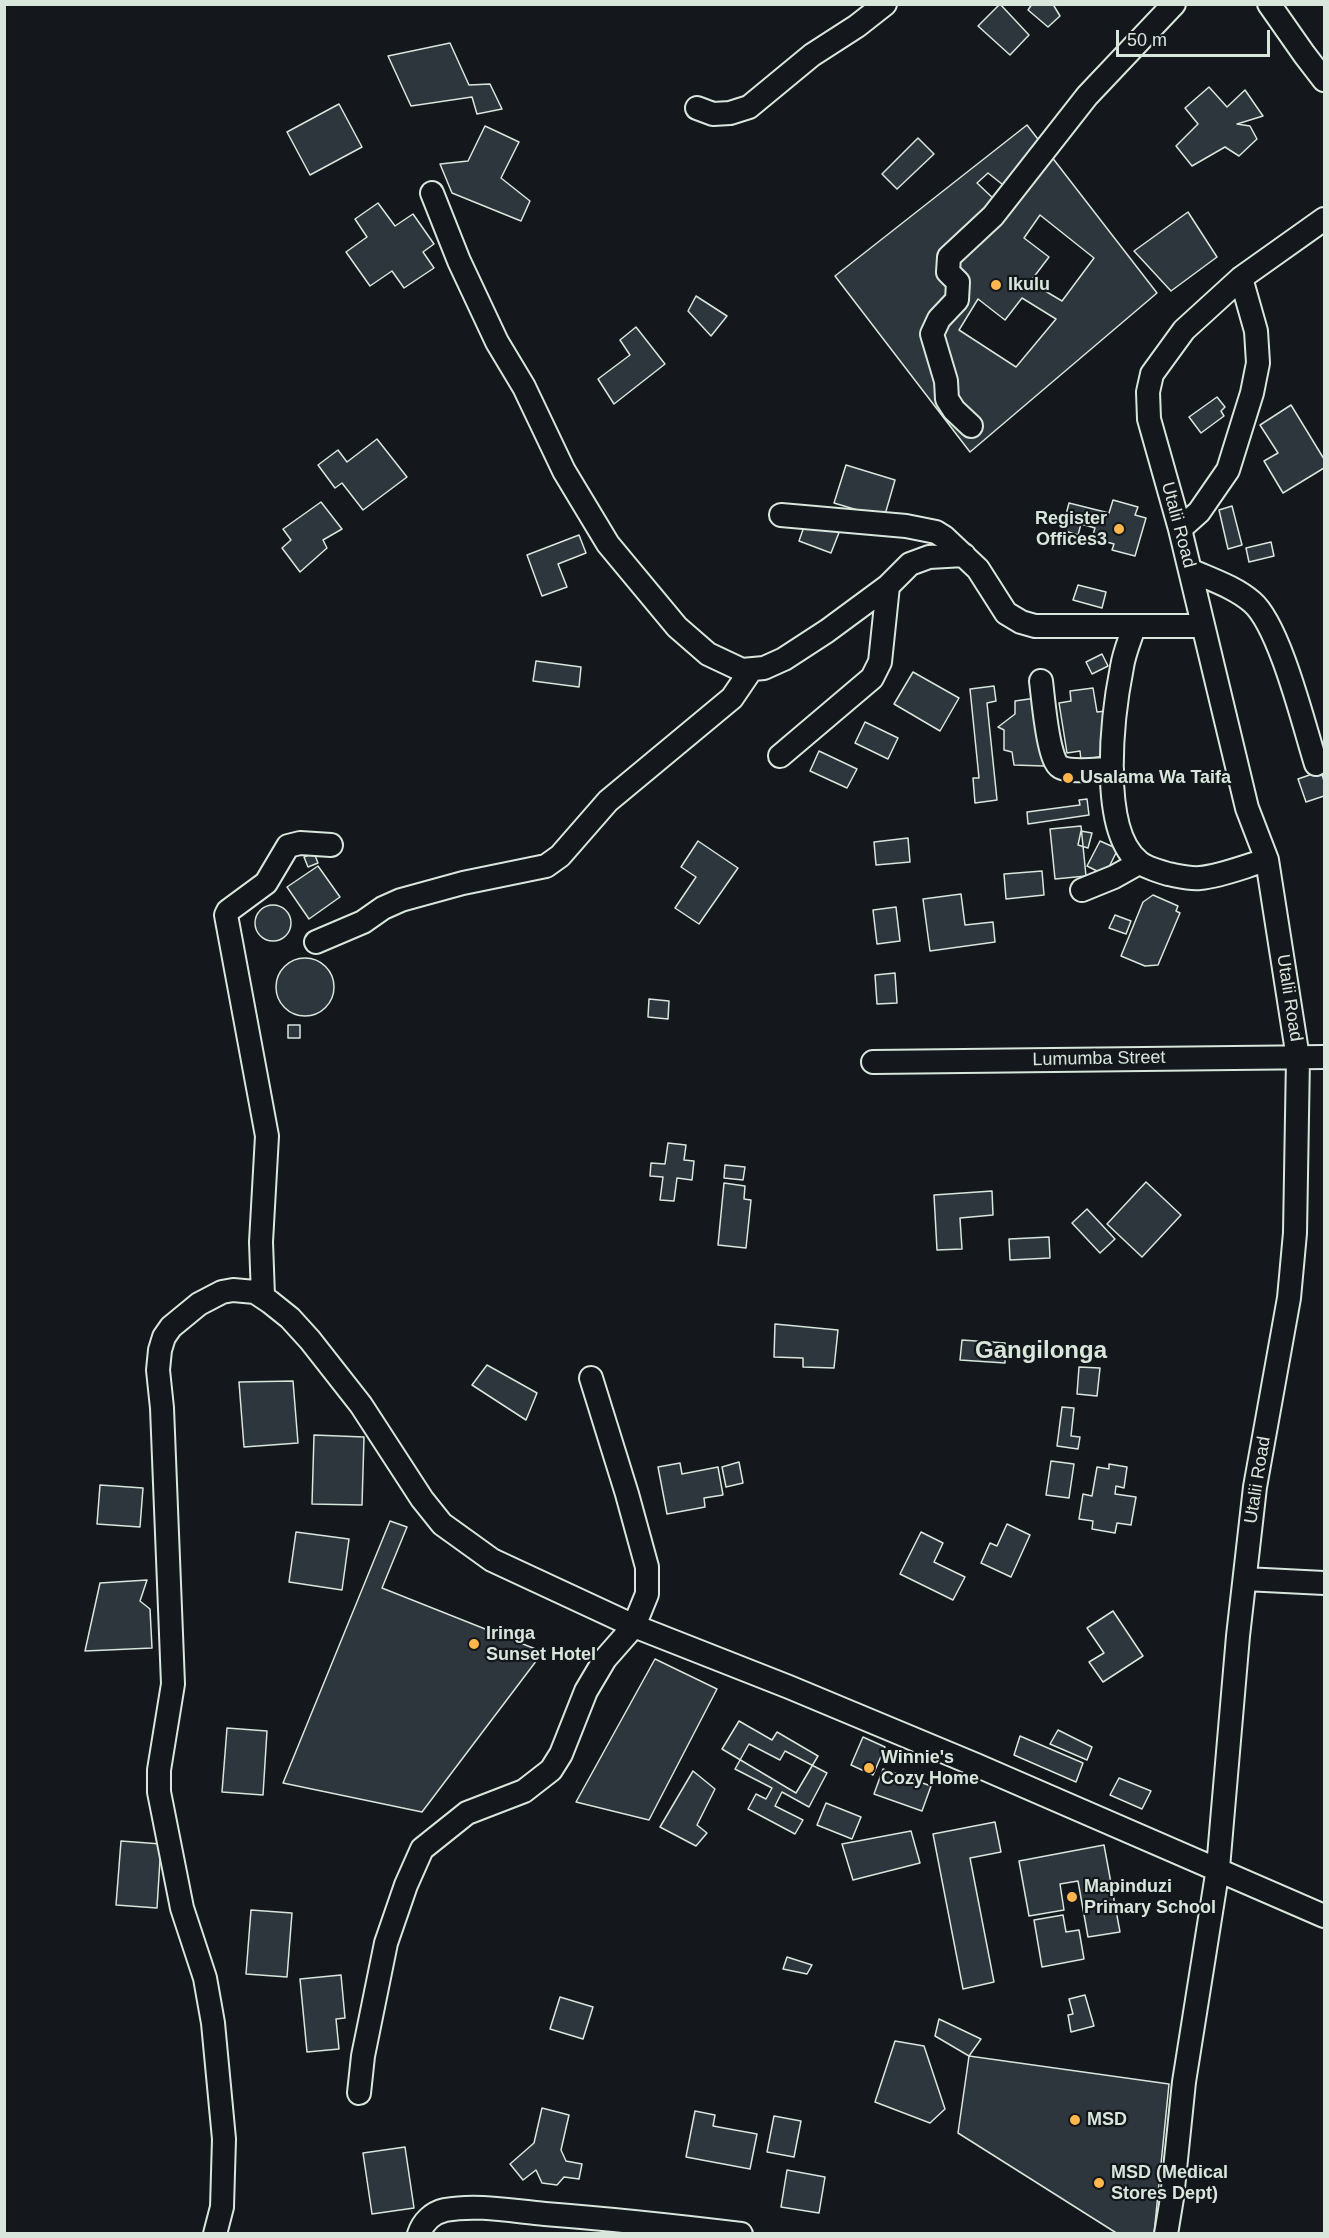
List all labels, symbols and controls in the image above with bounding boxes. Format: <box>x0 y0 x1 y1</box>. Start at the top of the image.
scale bar <box>1119 18 1274 56</box>
text: 50 m <box>1127 30 1167 50</box>
place label: Ikulu <box>1008 274 1050 296</box>
marker: Ikulu <box>989 278 1003 292</box>
street label: Utalii Road <box>1156 480 1200 570</box>
place label: Register Offices3 <box>1035 508 1107 550</box>
marker: Register Offices3 <box>1112 522 1126 536</box>
place label: Usalama Wa Taifa <box>1080 767 1231 789</box>
marker: Usalama Wa Taifa <box>1061 771 1075 785</box>
street label: Utalii Road <box>1271 953 1307 1043</box>
street label: Lumumba Street <box>1032 1047 1166 1071</box>
district label: Gangilonga <box>975 1337 1107 1365</box>
street label: Utalii Road <box>1240 1435 1276 1525</box>
place label: Iringa Sunset Hotel <box>486 1623 596 1666</box>
marker: Iringa Sunset Hotel <box>467 1637 481 1651</box>
place label: Winnie's Cozy Home <box>881 1747 979 1790</box>
marker: Winnie's Cozy Home <box>862 1761 876 1775</box>
place label: Mapinduzi Primary School <box>1084 1876 1216 1918</box>
marker: Mapinduzi Primary School <box>1065 1890 1079 1904</box>
place label: MSD <box>1087 2109 1127 2131</box>
marker: MSD <box>1068 2113 1082 2127</box>
place label: MSD (Medical Stores Dept) <box>1111 2162 1228 2204</box>
marker: MSD (Medical Stores Dept) <box>1092 2176 1106 2190</box>

